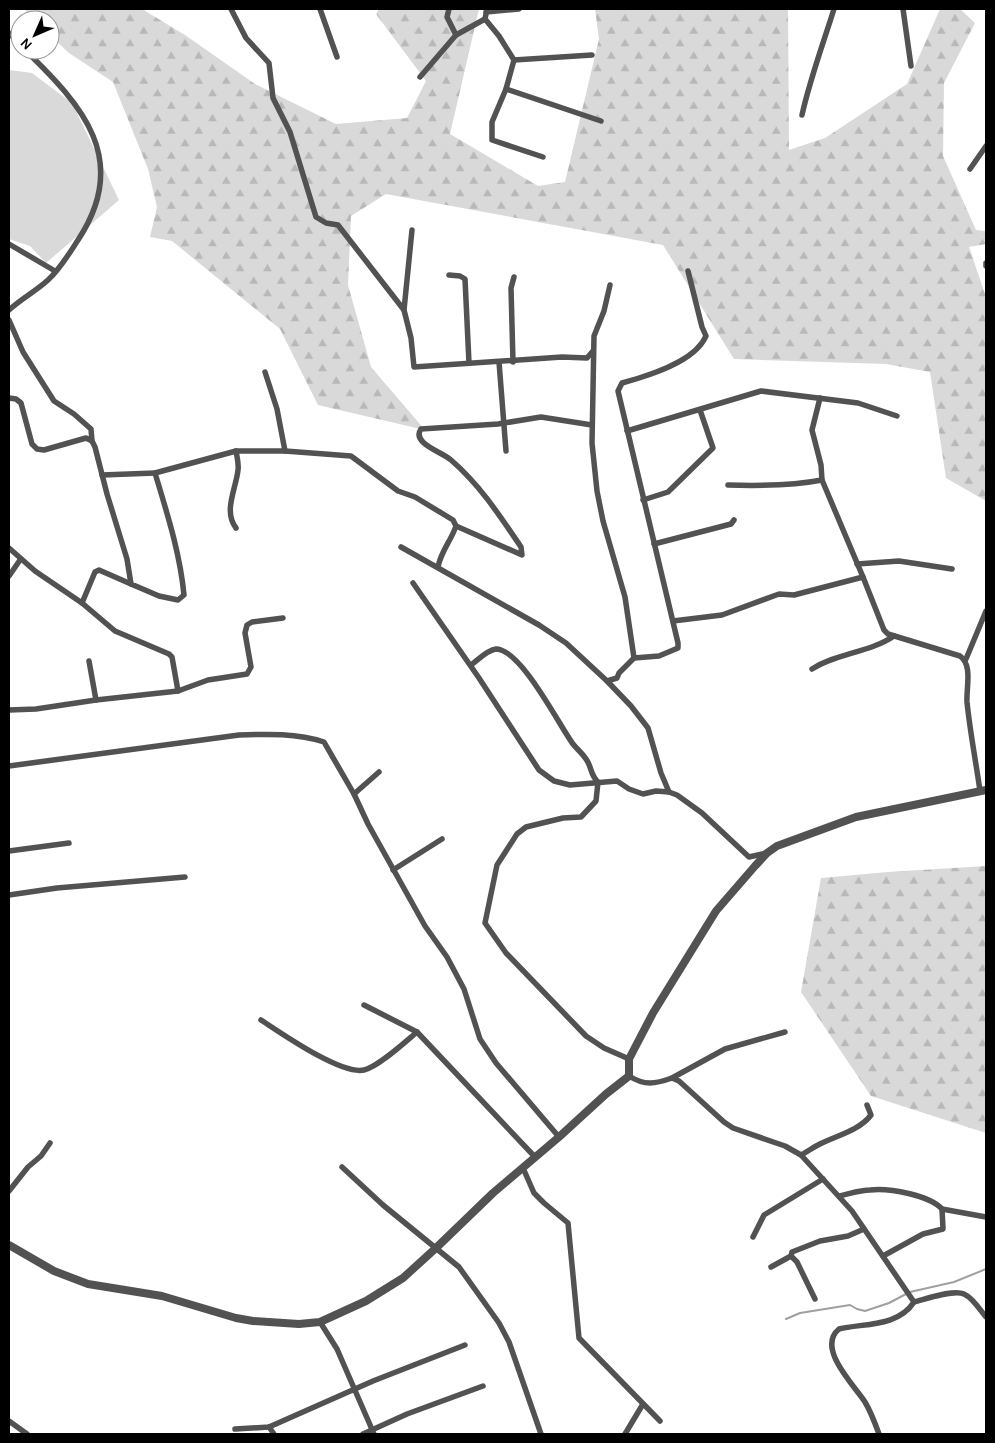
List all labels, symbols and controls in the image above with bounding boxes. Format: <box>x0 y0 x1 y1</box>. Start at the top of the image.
north arrow <box>10 10 60 60</box>
text: N <box>17 34 36 53</box>

